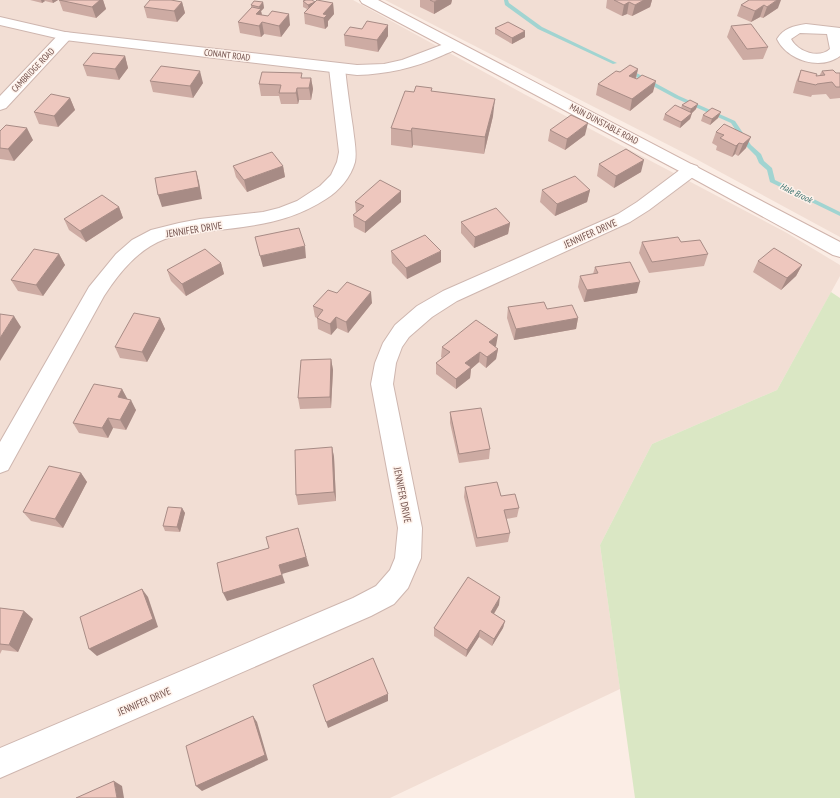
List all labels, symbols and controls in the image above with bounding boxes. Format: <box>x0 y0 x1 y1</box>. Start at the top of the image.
street label: CAMBRIDGE ROAD <box>9 45 57 94</box>
street label: CONANT ROAD <box>203 46 251 63</box>
street label: MAIN DUNSTABLE ROAD <box>568 101 641 146</box>
water label: Hale Brook <box>778 180 815 206</box>
street label: JENNIFER DRIVE <box>561 216 619 251</box>
street label: JENNIFER DRIVE <box>164 219 223 240</box>
street label: JENNIFER DRIVE <box>391 465 414 524</box>
street label: JENNIFER DRIVE <box>115 684 173 719</box>

